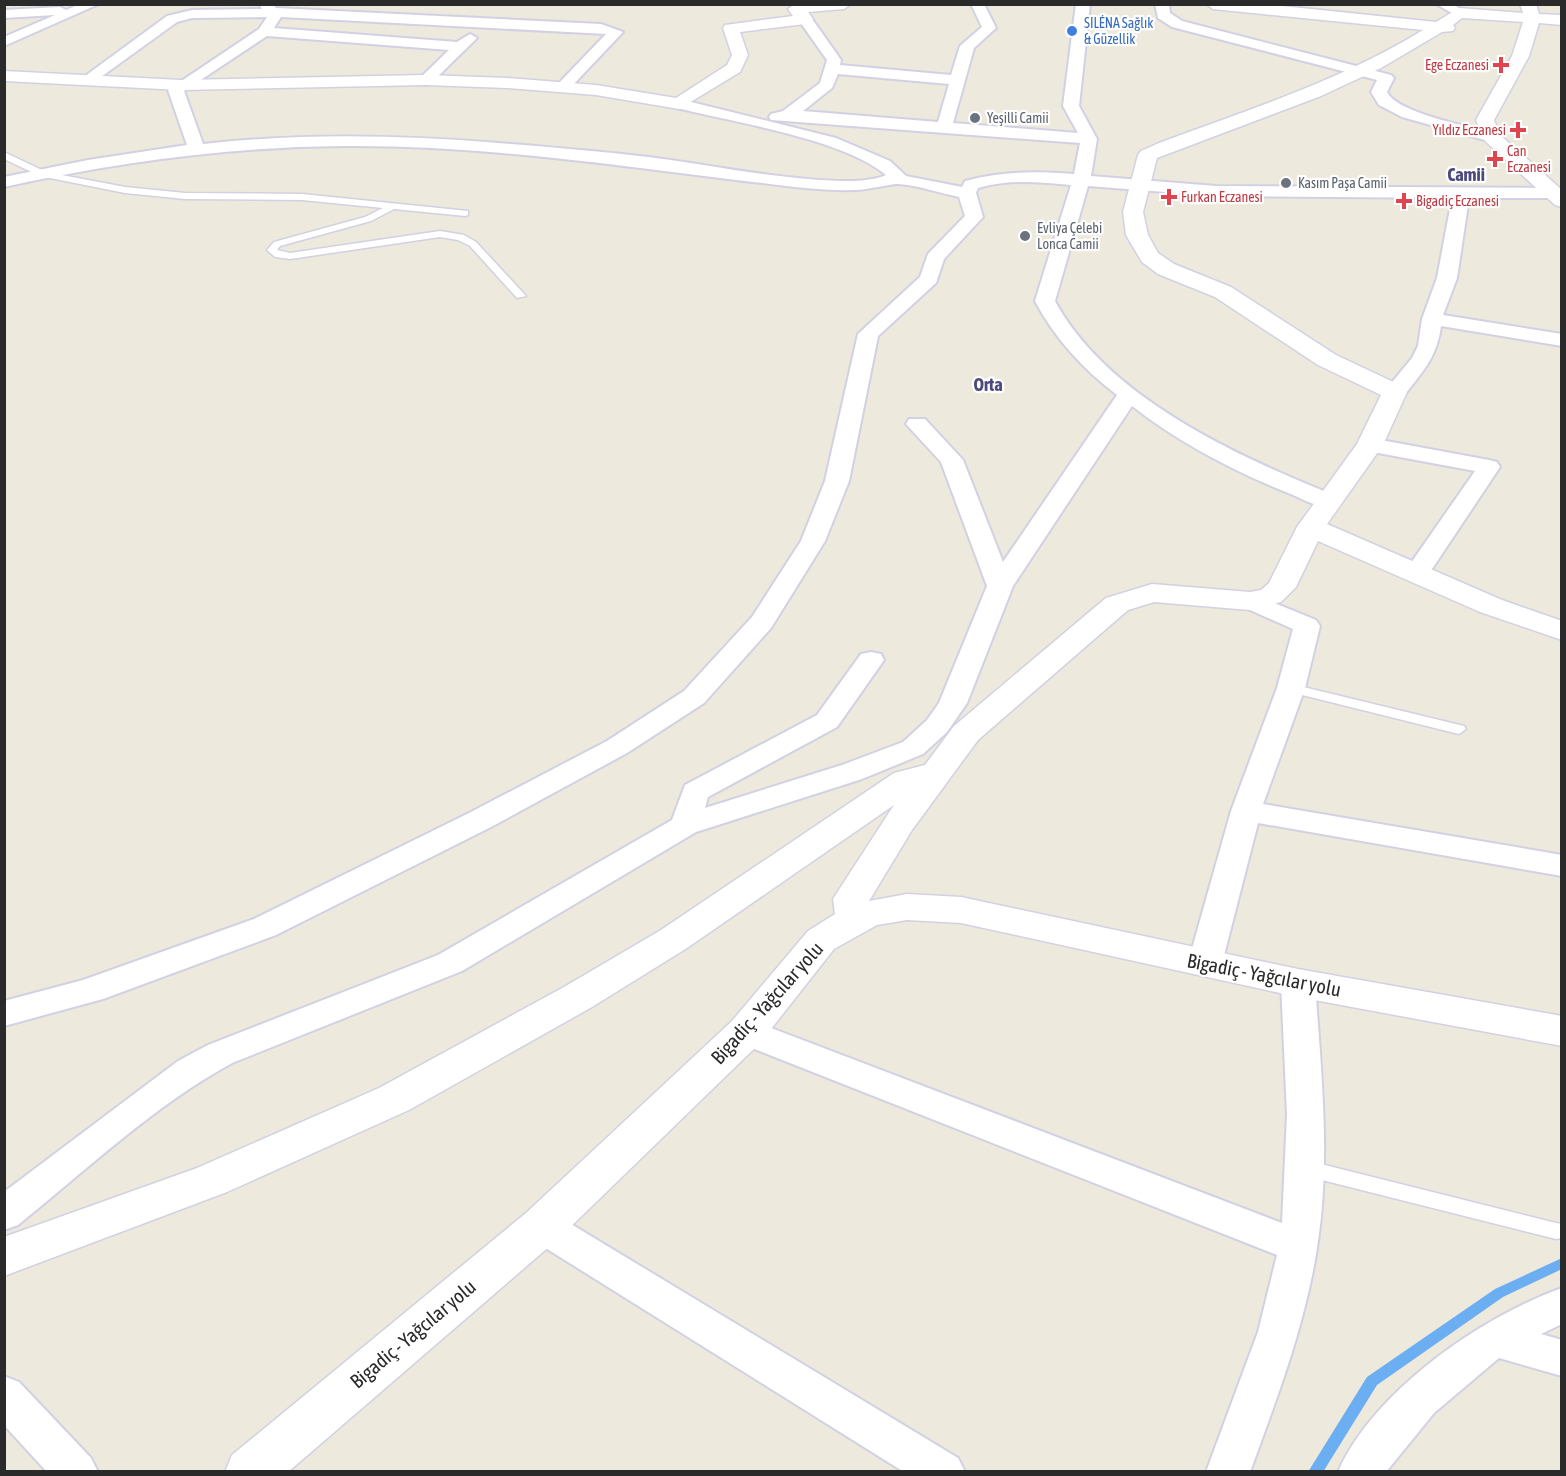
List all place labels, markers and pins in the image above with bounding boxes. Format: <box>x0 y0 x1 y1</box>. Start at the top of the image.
place label: SILÉNA Sağlık & Güzellik <box>1084 15 1153 47</box>
marker: SILÉNA Sağlık & Güzellik <box>1065 24 1079 38</box>
place label: Ege Eczanesi <box>1425 57 1489 73</box>
marker: Ege Eczanesi <box>1494 58 1508 72</box>
place label: Yeşilli Camii <box>987 110 1049 126</box>
marker: Yeşilli Camii <box>968 111 982 125</box>
place label: Yıldız Eczanesi <box>1433 122 1506 138</box>
marker: Yıldız Eczanesi <box>1511 123 1525 137</box>
place label: Can Eczanesi <box>1507 143 1551 175</box>
marker: Can Eczanesi <box>1488 152 1502 166</box>
place label: Kasım Paşa Camii <box>1298 175 1387 191</box>
marker: Kasım Paşa Camii <box>1279 176 1293 190</box>
place label: Furkan Eczanesi <box>1181 189 1263 205</box>
marker: Furkan Eczanesi <box>1162 190 1176 204</box>
place label: Bigadiç Eczanesi <box>1416 193 1499 209</box>
marker: Bigadiç Eczanesi <box>1397 194 1411 208</box>
place label: Evliya Çelebi Lonca Camii <box>1037 220 1102 252</box>
marker: Evliya Çelebi Lonca Camii <box>1018 229 1032 243</box>

